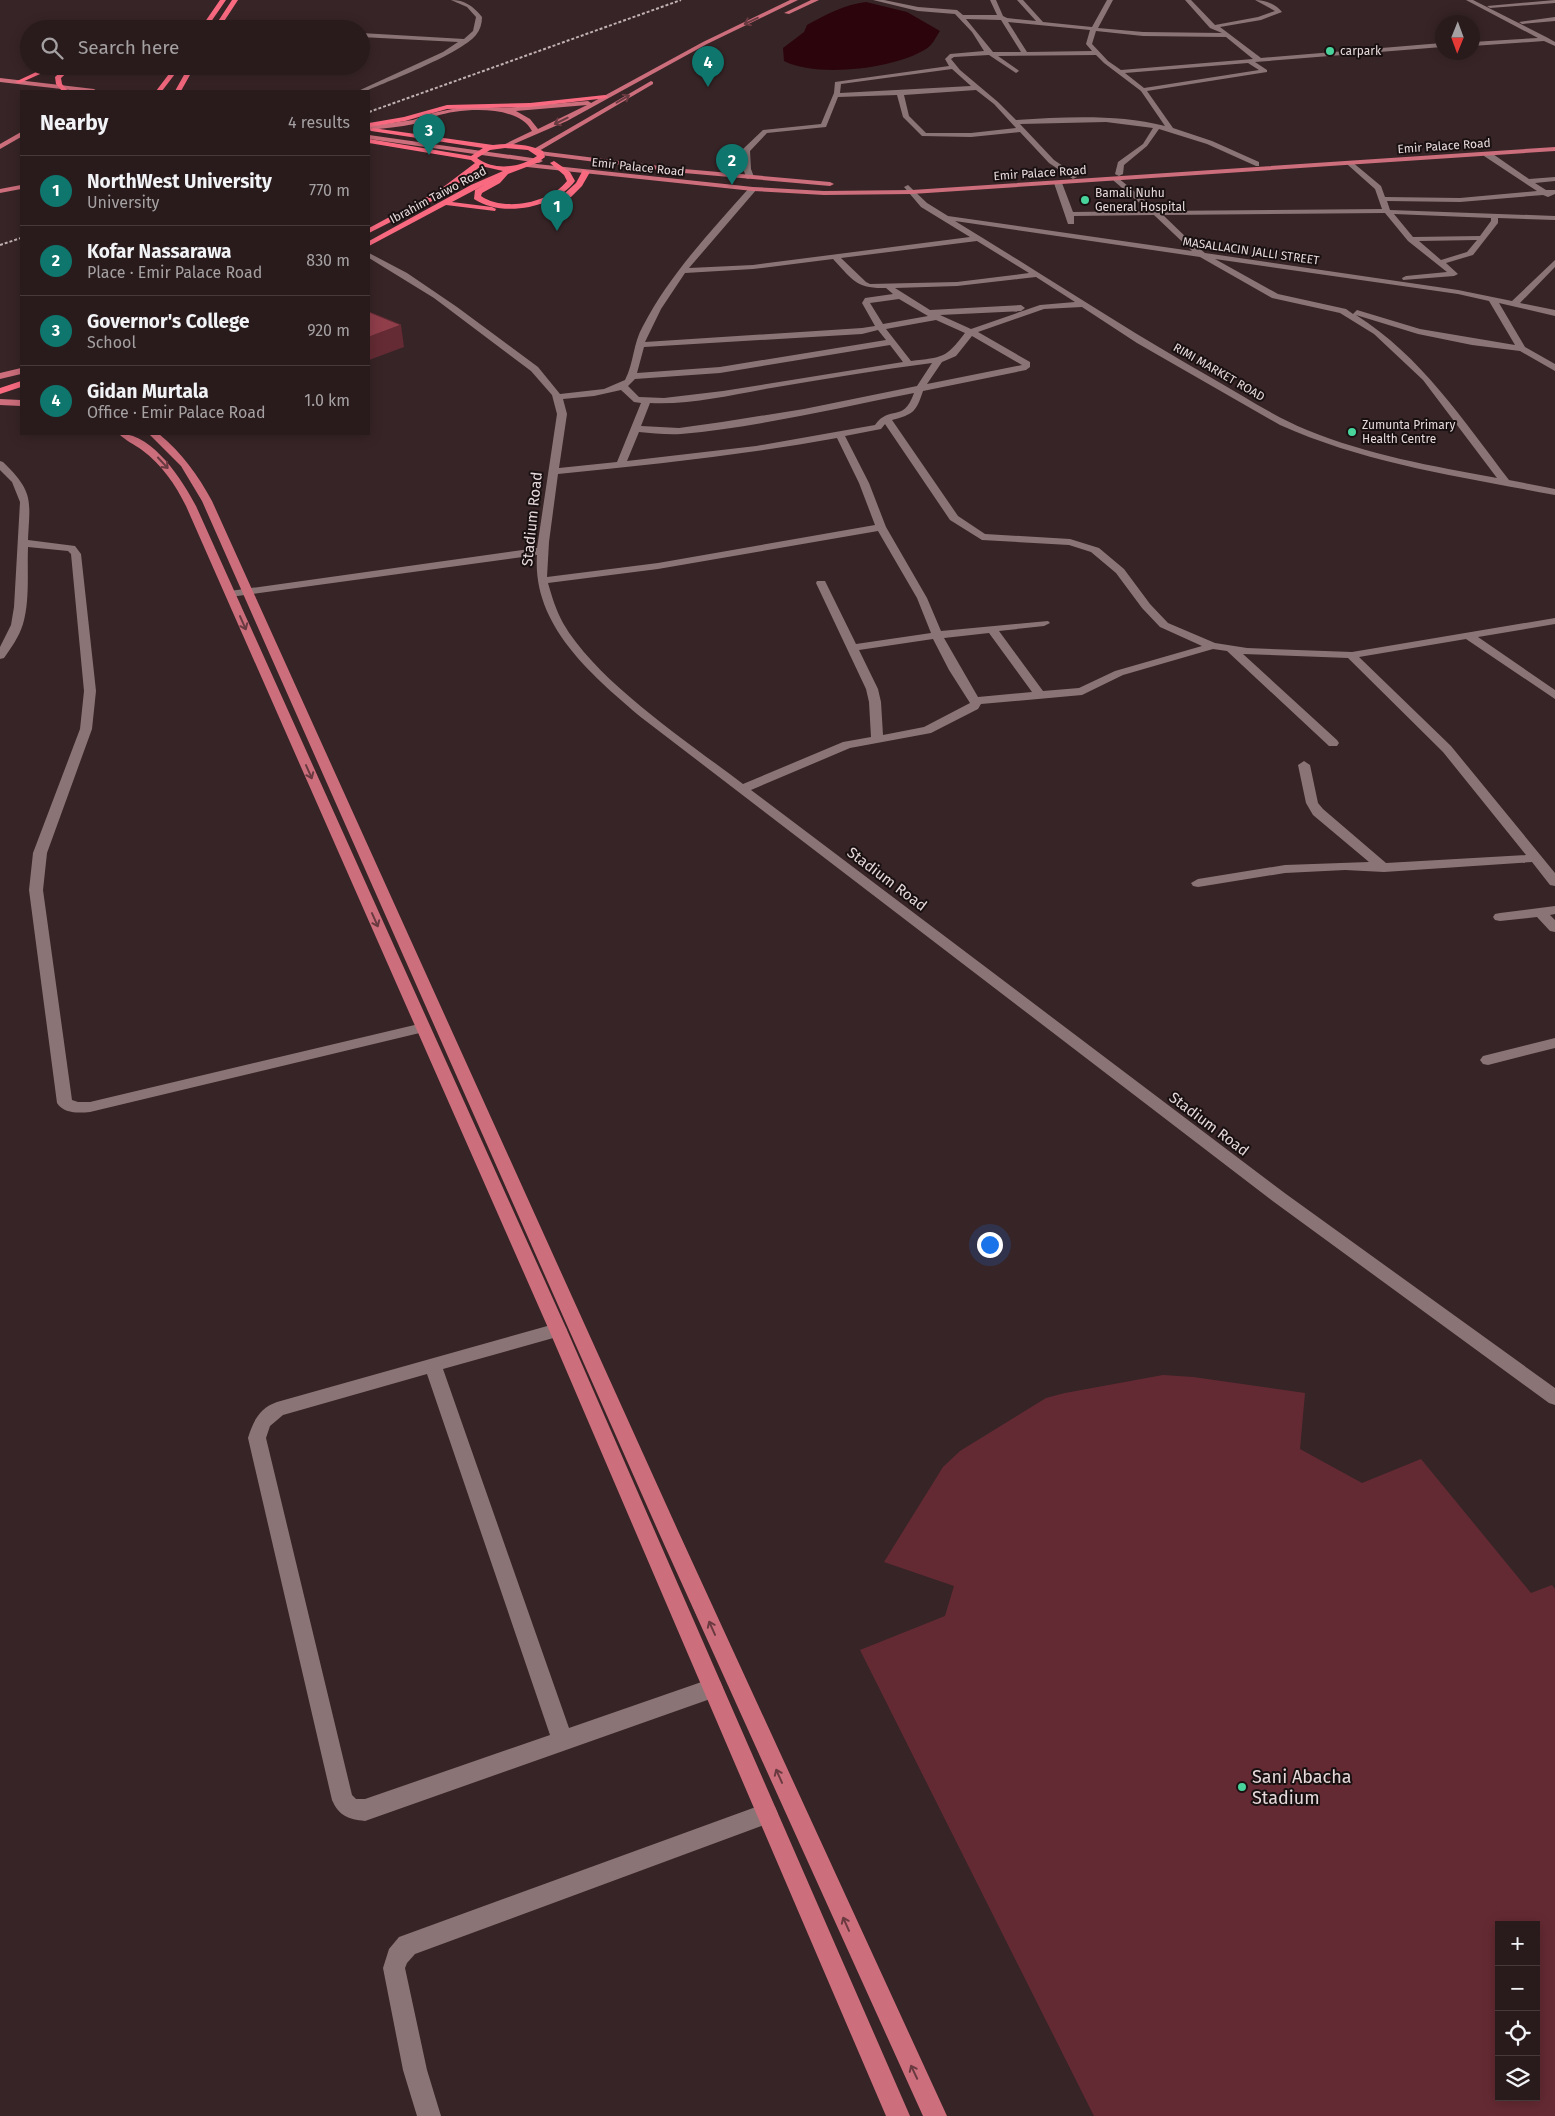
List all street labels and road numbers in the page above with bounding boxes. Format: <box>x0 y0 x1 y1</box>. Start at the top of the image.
street label: Emir Palace Road <box>1397 136 1491 156</box>
street label: Emir Palace Road <box>591 155 685 179</box>
street label: Emir Palace Road <box>993 163 1087 183</box>
street label: Ibrahim Taiwo Road <box>387 164 489 226</box>
street label: MASALLACIN JALLI STREET <box>1182 234 1321 268</box>
street label: RIMI MARKET ROAD <box>1171 340 1267 404</box>
street label: Stadium Road <box>518 471 546 567</box>
street label: Stadium Road <box>844 843 930 915</box>
street label: Stadium Road <box>1166 1088 1252 1160</box>

